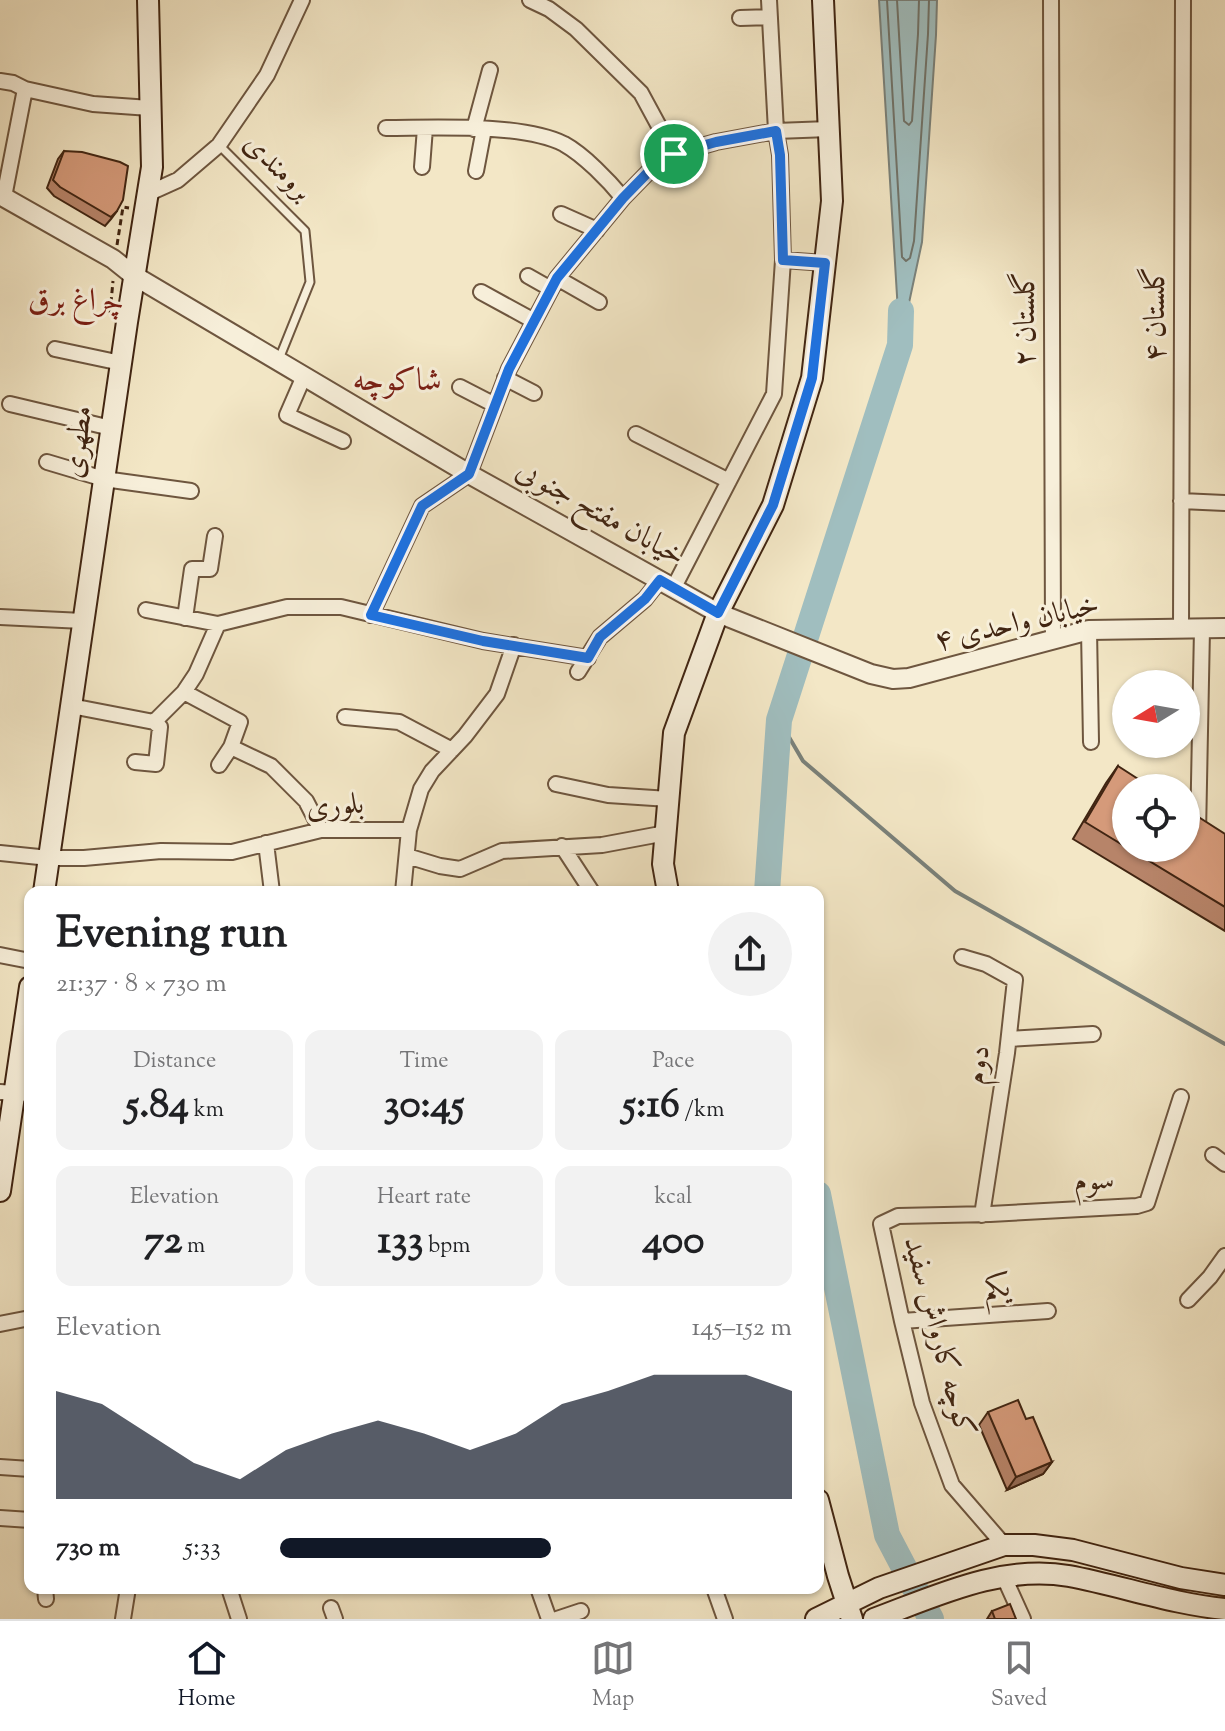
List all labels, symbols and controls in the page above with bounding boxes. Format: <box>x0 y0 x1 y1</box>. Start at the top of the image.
pin <box>640 120 708 188</box>
street label: برومندی <box>233 124 321 212</box>
icon: arrive <box>652 132 696 176</box>
street label: گلستان ۴ <box>1135 266 1178 362</box>
street label: گلستان ۲ <box>1005 271 1048 367</box>
district label: چراغ برق <box>28 279 124 326</box>
district label: شاکوچه <box>352 359 442 405</box>
street label: مطهری <box>53 403 105 481</box>
street label: خیابان مفتح جنوبی <box>506 450 693 581</box>
street label: خیابان واحدی ۴ <box>930 584 1104 664</box>
north arrow <box>1112 670 1200 758</box>
map controls <box>1112 670 1200 862</box>
button: locate <box>1112 774 1200 862</box>
street label: بلوری <box>305 784 365 830</box>
text: Evening run <box>56 904 288 967</box>
button: share <box>708 912 792 996</box>
text: 21:37 · 8 × 730 m <box>56 966 227 1003</box>
street label: دوم <box>955 1043 1005 1088</box>
text: Distance <box>133 1046 216 1078</box>
text: Time <box>400 1046 448 1078</box>
text: Pace <box>652 1046 694 1078</box>
text: 5.84 <box>125 1078 189 1135</box>
text: 30:45 <box>384 1078 464 1135</box>
text: 5:16 <box>622 1078 680 1135</box>
text: km <box>189 1095 224 1127</box>
text: /km <box>680 1095 724 1127</box>
street label: سوم <box>1072 1159 1116 1207</box>
text: Elevation <box>130 1182 219 1214</box>
text: Heart rate <box>377 1182 471 1214</box>
text: kcal <box>654 1182 692 1214</box>
text: 72 <box>144 1214 182 1271</box>
text: 133 <box>378 1214 424 1271</box>
text: 400 <box>642 1214 704 1271</box>
text: m <box>182 1231 205 1263</box>
text: bpm <box>424 1231 470 1263</box>
street label: کوچه کارواش سفید <box>891 1232 985 1442</box>
street label: یکم <box>982 1266 1014 1316</box>
text: Elevation <box>56 1310 161 1347</box>
text: 145–152 m <box>691 1310 792 1347</box>
text: 730 m <box>56 1530 120 1567</box>
text: 5:33 <box>184 1530 221 1567</box>
tab: Home <box>178 1636 235 1716</box>
tab: Map <box>591 1636 635 1716</box>
tab: Saved <box>991 1636 1047 1716</box>

